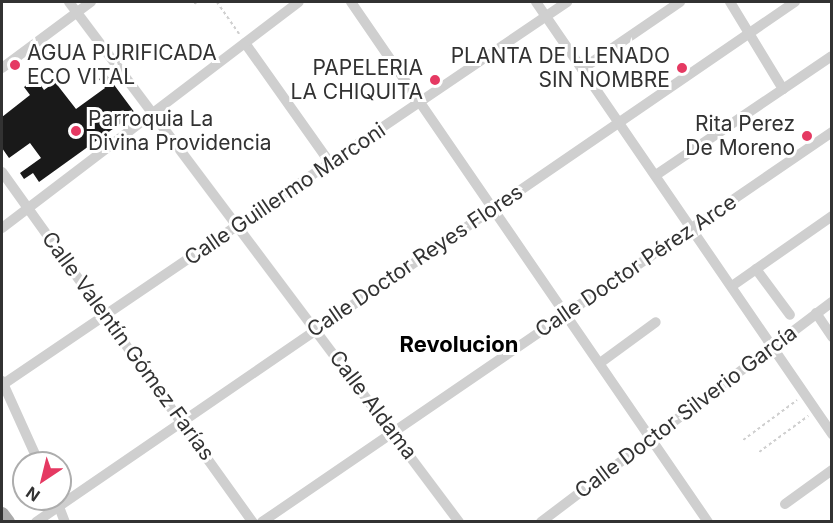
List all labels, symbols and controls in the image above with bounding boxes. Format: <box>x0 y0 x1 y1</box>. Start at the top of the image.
place label: AGUA PURIFICADA ECO VITAL <box>27 40 217 90</box>
place label: PLANTA DE LLENADO SIN NOMBRE <box>451 43 670 93</box>
place label: PAPELERIA LA CHIQUITA <box>291 55 423 105</box>
marker: AGUA PURIFICADA ECO VITAL <box>8 58 22 72</box>
marker: PLANTA DE LLENADO SIN NOMBRE <box>675 61 689 75</box>
marker: PAPELERIA LA CHIQUITA <box>428 73 442 87</box>
place label: Parroquia La Divina Providencia <box>88 106 272 156</box>
place label: Rita Perez De Moreno <box>685 111 795 161</box>
street label: Calle Guillermo Marconi <box>180 117 390 271</box>
marker: Parroquia La Divina Providencia <box>69 124 83 138</box>
marker: Rita Perez De Moreno <box>800 129 814 143</box>
street label: Calle Doctor Reyes Flores <box>302 179 528 343</box>
street label: Calle Doctor Pérez Arce <box>531 189 741 343</box>
street label: Calle Valentín Gómez Farías <box>37 227 219 465</box>
street label: Calle Doctor Silverio García <box>570 320 802 504</box>
district label: Revolucion <box>400 332 518 358</box>
street label: Calle Aldama <box>324 346 422 464</box>
north arrow <box>12 451 72 511</box>
text: N <box>22 482 44 506</box>

